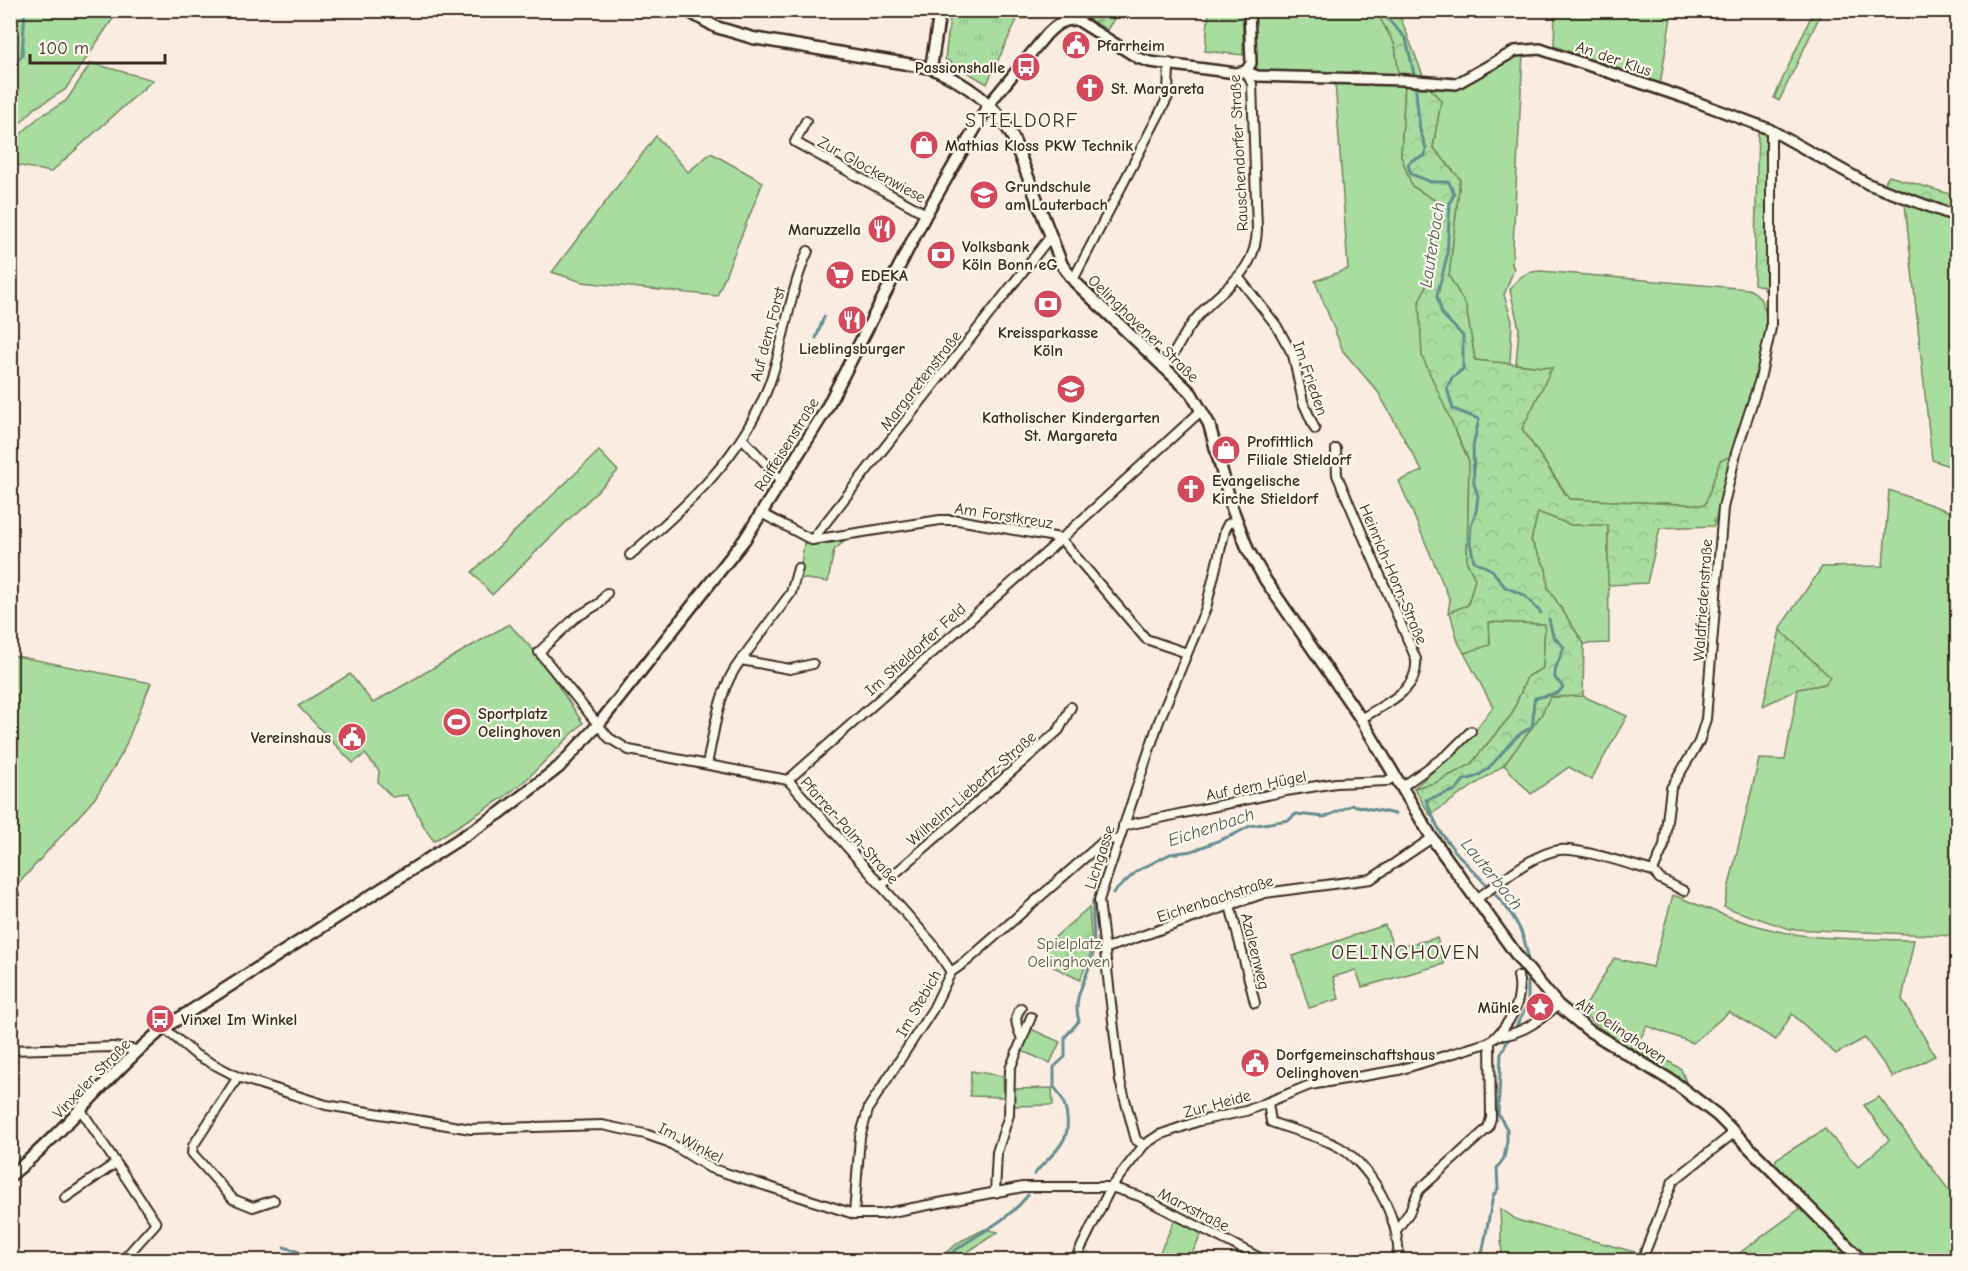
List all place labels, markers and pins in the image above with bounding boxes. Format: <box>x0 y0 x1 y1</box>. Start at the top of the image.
public building icon: Pfarrheim <box>1060 29 1092 61</box>
place label: Pfarrheim <box>1097 37 1165 55</box>
bus stop icon: Passionshalle <box>1010 51 1042 83</box>
place label: Passionshalle <box>915 59 1005 77</box>
church icon: St. Margareta <box>1074 72 1106 104</box>
place label: St. Margareta <box>1111 80 1204 98</box>
shop icon: Mathias Kloss PKW Technik <box>908 129 940 161</box>
place label: Mathias Kloss PKW Technik <box>945 137 1133 155</box>
place label: Grundschule am Lauterbach <box>1005 178 1108 214</box>
school or university icon: Grundschule am Lauterbach <box>968 179 1000 211</box>
restaurant icon: Maruzzella <box>866 213 898 245</box>
place label: Maruzzella <box>788 221 861 239</box>
place label: Volksbank Köln Bonn eG <box>962 238 1058 274</box>
bank icon: Volksbank Köln Bonn eG <box>925 239 957 271</box>
supermarket icon: EDEKA <box>824 259 856 291</box>
place label: EDEKA <box>861 267 908 285</box>
bank icon: Kreissparkasse Köln <box>1032 288 1064 320</box>
restaurant icon: Lieblingsburger <box>836 304 868 336</box>
place label: Kreissparkasse Köln <box>998 324 1098 360</box>
place label: Lieblingsburger <box>799 340 906 358</box>
school or university icon: Katholischer Kindergarten St. Margareta <box>1055 373 1087 405</box>
place label: Katholischer Kindergarten St. Margareta <box>982 409 1160 445</box>
place label: Profittlich Filiale Stieldorf <box>1247 433 1352 469</box>
shop icon: Profittlich Filiale Stieldorf <box>1210 434 1242 466</box>
place label: Evangelische Kirche Stieldorf <box>1212 472 1319 508</box>
church icon: Evangelische Kirche Stieldorf <box>1175 473 1207 505</box>
place label: Sportplatz Oelinghoven <box>478 705 561 741</box>
sports icon: Sportplatz Oelinghoven <box>441 706 473 738</box>
public building icon: Vereinshaus <box>336 721 368 753</box>
place label: Vereinshaus <box>251 729 331 747</box>
place icon: Mühle <box>1524 991 1556 1023</box>
place label: Mühle <box>1478 999 1519 1017</box>
bus stop icon: Vinxel Im Winkel <box>144 1003 176 1035</box>
place label: Vinxel Im Winkel <box>181 1011 297 1029</box>
place label: Dorfgemeinschaftshaus Oelinghoven <box>1276 1046 1435 1082</box>
public building icon: Dorfgemeinschaftshaus Oelinghoven <box>1239 1047 1271 1079</box>

